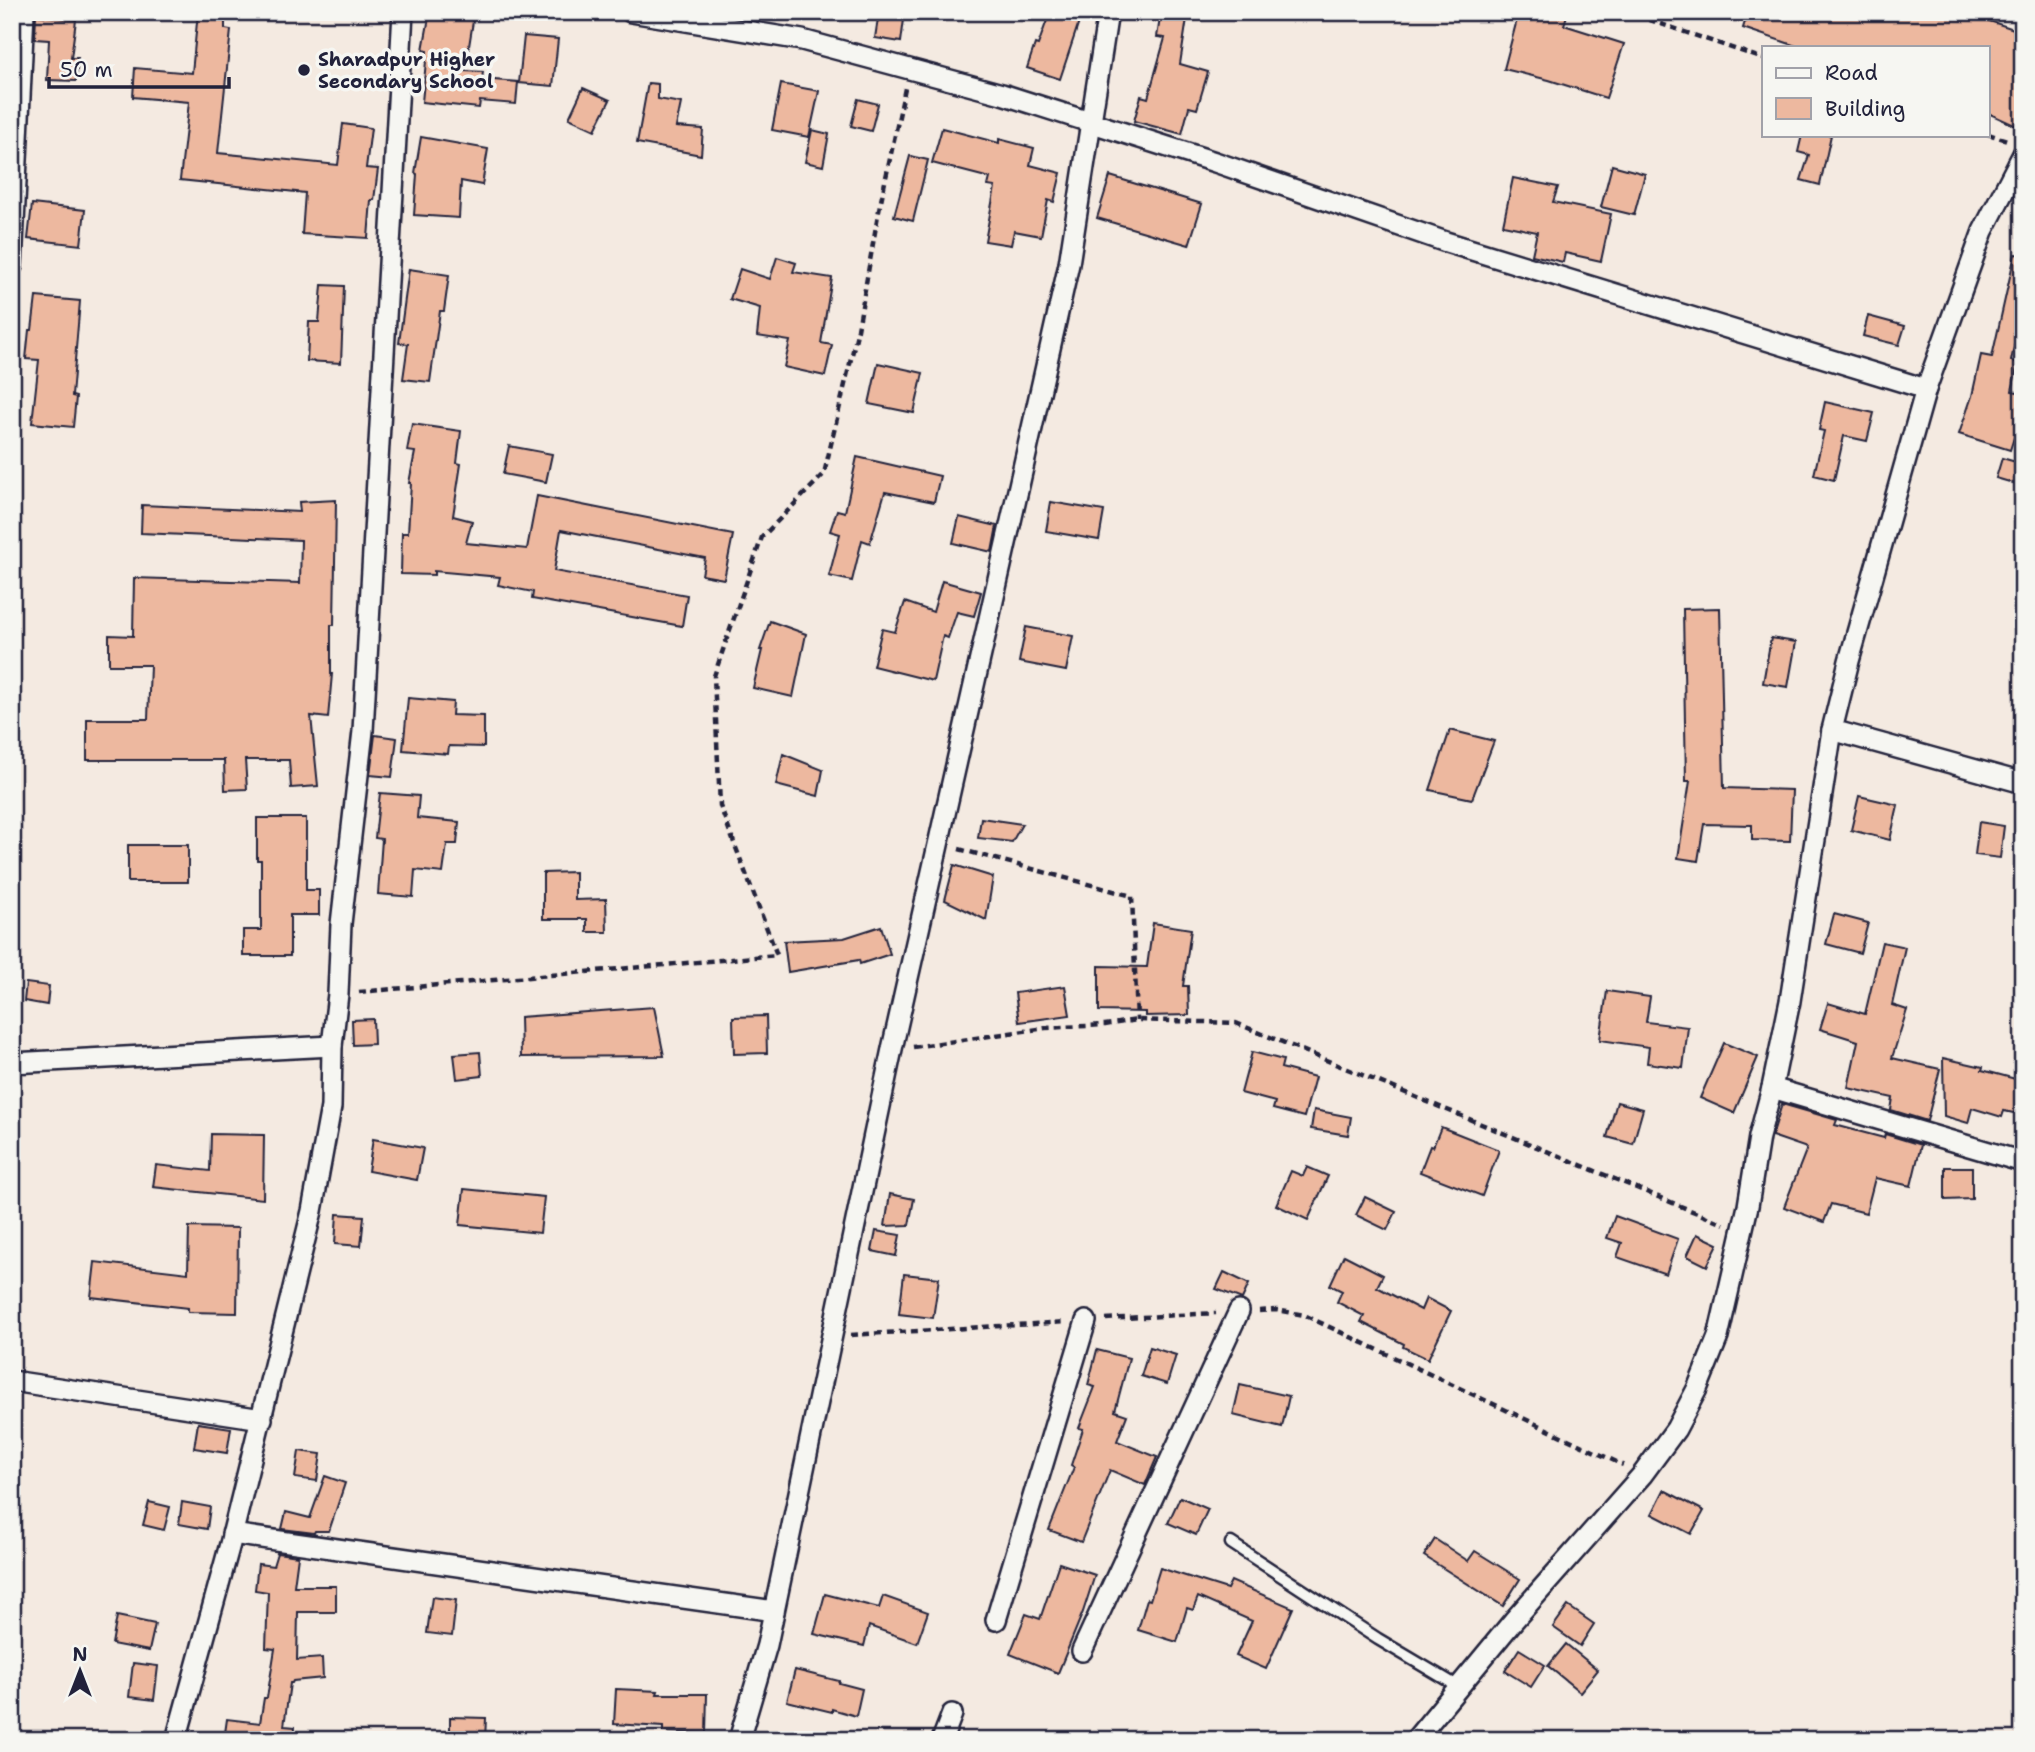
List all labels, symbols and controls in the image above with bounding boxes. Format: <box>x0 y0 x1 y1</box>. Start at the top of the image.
scale bar <box>49 46 229 90</box>
legend <box>1762 46 1990 136</box>
place label: Sharadpur Higher Secondary School <box>318 47 495 94</box>
text: 50 m <box>60 56 113 84</box>
text: Road <box>1825 59 1878 87</box>
marker: Sharadpur Higher Secondary School <box>296 62 312 78</box>
text: Building <box>1825 95 1905 123</box>
north arrow <box>46 1636 116 1706</box>
text: N <box>72 1642 88 1667</box>

